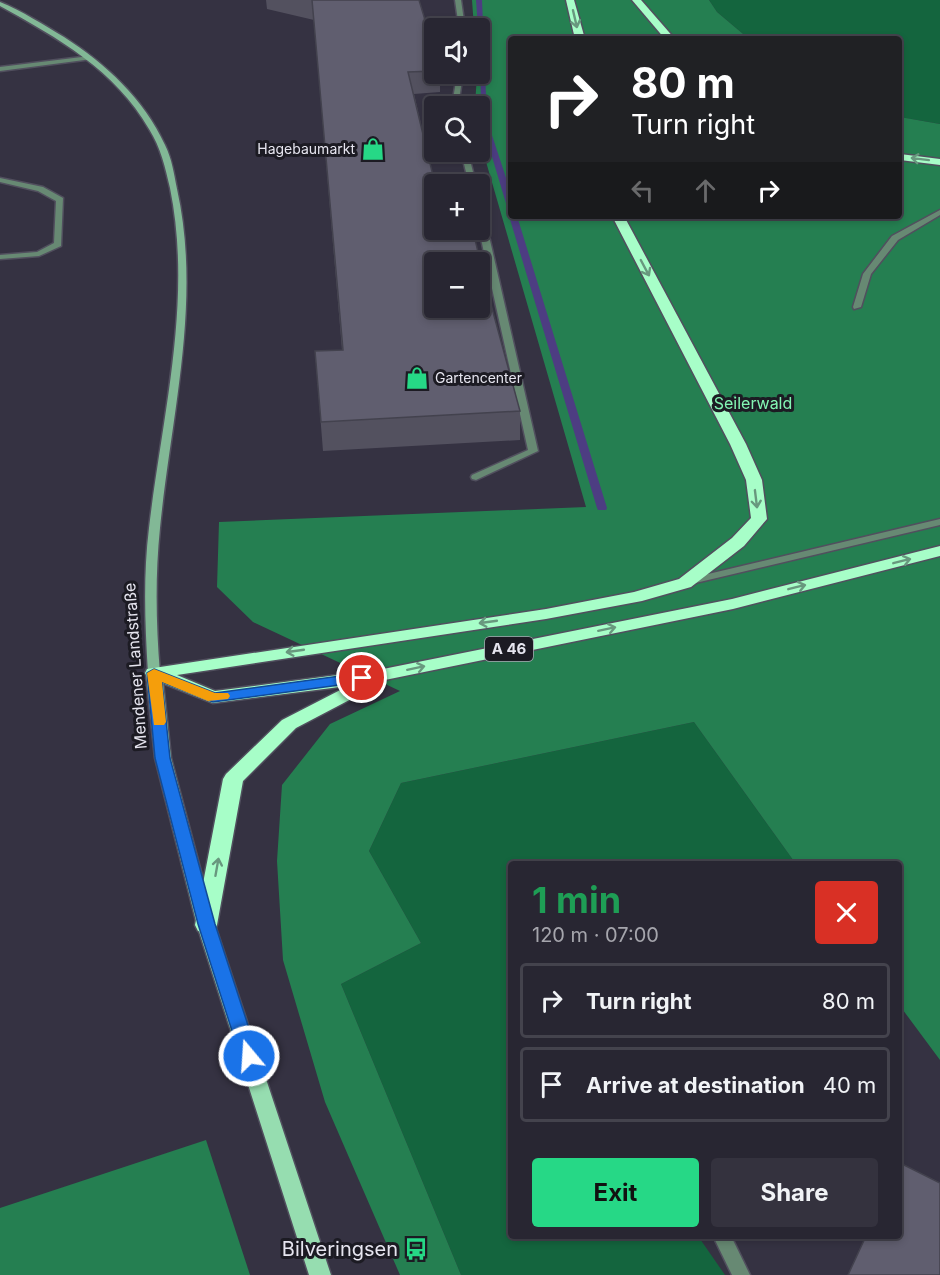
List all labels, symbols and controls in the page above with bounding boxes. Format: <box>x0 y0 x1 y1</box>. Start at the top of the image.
one-way arrow <box>570 9 581 29</box>
map controls <box>424 18 490 318</box>
button: sound <box>424 18 490 84</box>
text: 80 m <box>631 57 735 108</box>
icon: right <box>532 60 610 138</box>
button: search <box>424 96 490 162</box>
text: Turn right <box>631 108 755 141</box>
shop icon: Hagebaumarkt <box>360 136 386 162</box>
place label: Hagebaumarkt <box>257 140 355 157</box>
one-way arrow <box>911 153 930 164</box>
button: + <box>424 174 490 240</box>
icon: left <box>626 174 659 207</box>
icon: ahead <box>689 174 722 207</box>
icon: right <box>752 174 785 207</box>
button: − <box>424 252 490 318</box>
one-way arrow <box>640 258 651 276</box>
shop icon: Gartencenter <box>404 365 430 391</box>
place label: Gartencenter <box>435 369 522 386</box>
park label: Seilerwald <box>714 393 792 413</box>
one-way arrow <box>751 488 762 508</box>
one-way arrow <box>892 554 911 566</box>
one-way arrow <box>788 581 807 593</box>
street label: Mendener Landstraße <box>119 582 151 750</box>
one-way arrow <box>479 617 498 628</box>
one-way arrow <box>597 623 616 634</box>
road number: A 46 <box>485 637 533 661</box>
one-way arrow <box>286 646 306 657</box>
pin <box>336 652 387 703</box>
icon: arrive <box>345 661 378 694</box>
one-way arrow <box>406 662 425 674</box>
one-way arrow <box>212 858 223 877</box>
text: 1 min <box>532 878 621 922</box>
button: close <box>815 881 878 944</box>
text: 120 m · 07:00 <box>532 923 659 947</box>
icon: right <box>535 984 568 1017</box>
text: Turn right <box>586 988 692 1014</box>
text: 80 m <box>822 988 875 1014</box>
position arrow <box>217 1024 281 1088</box>
icon: arrive <box>535 1068 568 1101</box>
text: Arrive at destination <box>586 1072 805 1098</box>
text: 40 m <box>823 1072 876 1098</box>
button: Exit <box>532 1158 699 1227</box>
button: Share <box>711 1158 878 1227</box>
bus stop icon: Bilveringsen <box>403 1236 429 1262</box>
place label: Bilveringsen <box>282 1237 398 1261</box>

